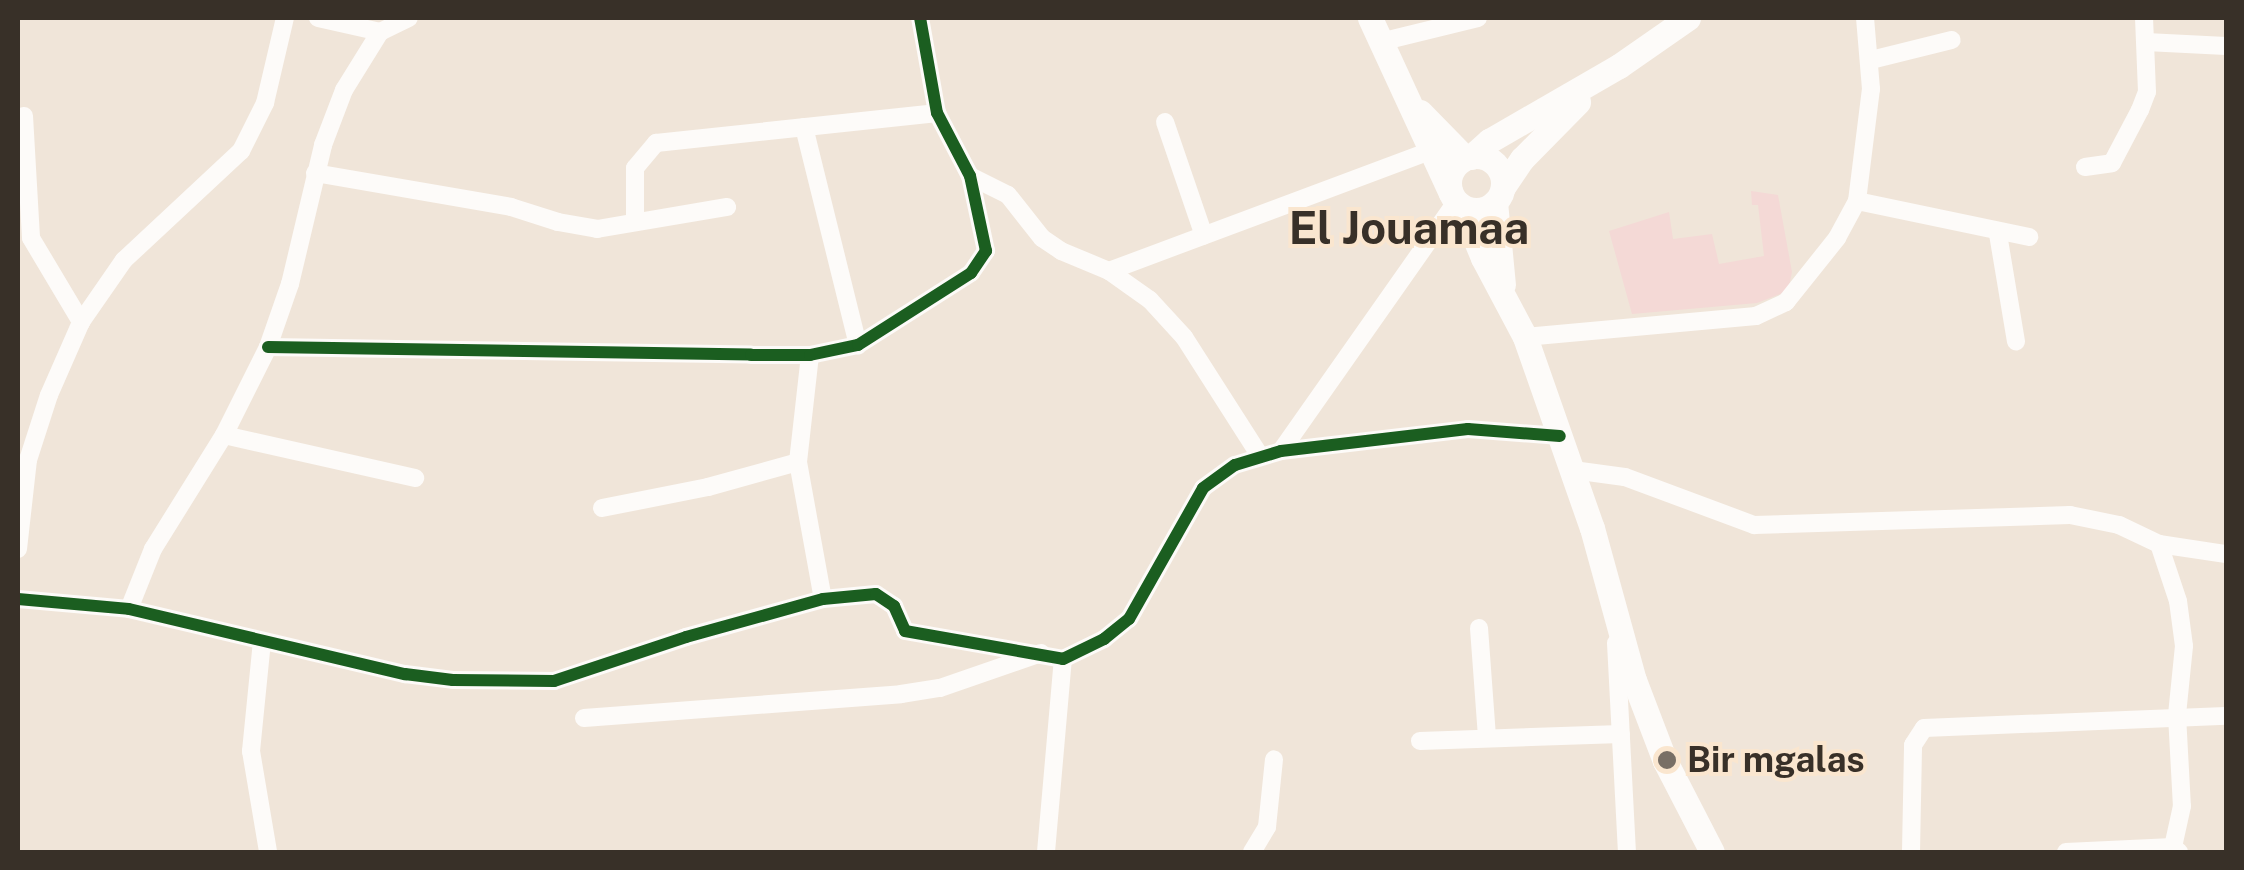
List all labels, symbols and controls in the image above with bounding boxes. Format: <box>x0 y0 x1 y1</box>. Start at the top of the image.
district label: El Jouamaa <box>1289 201 1529 255</box>
place label: Bir mgalas <box>1687 739 1865 781</box>
marker: Bir mgalas <box>1656 749 1678 771</box>

